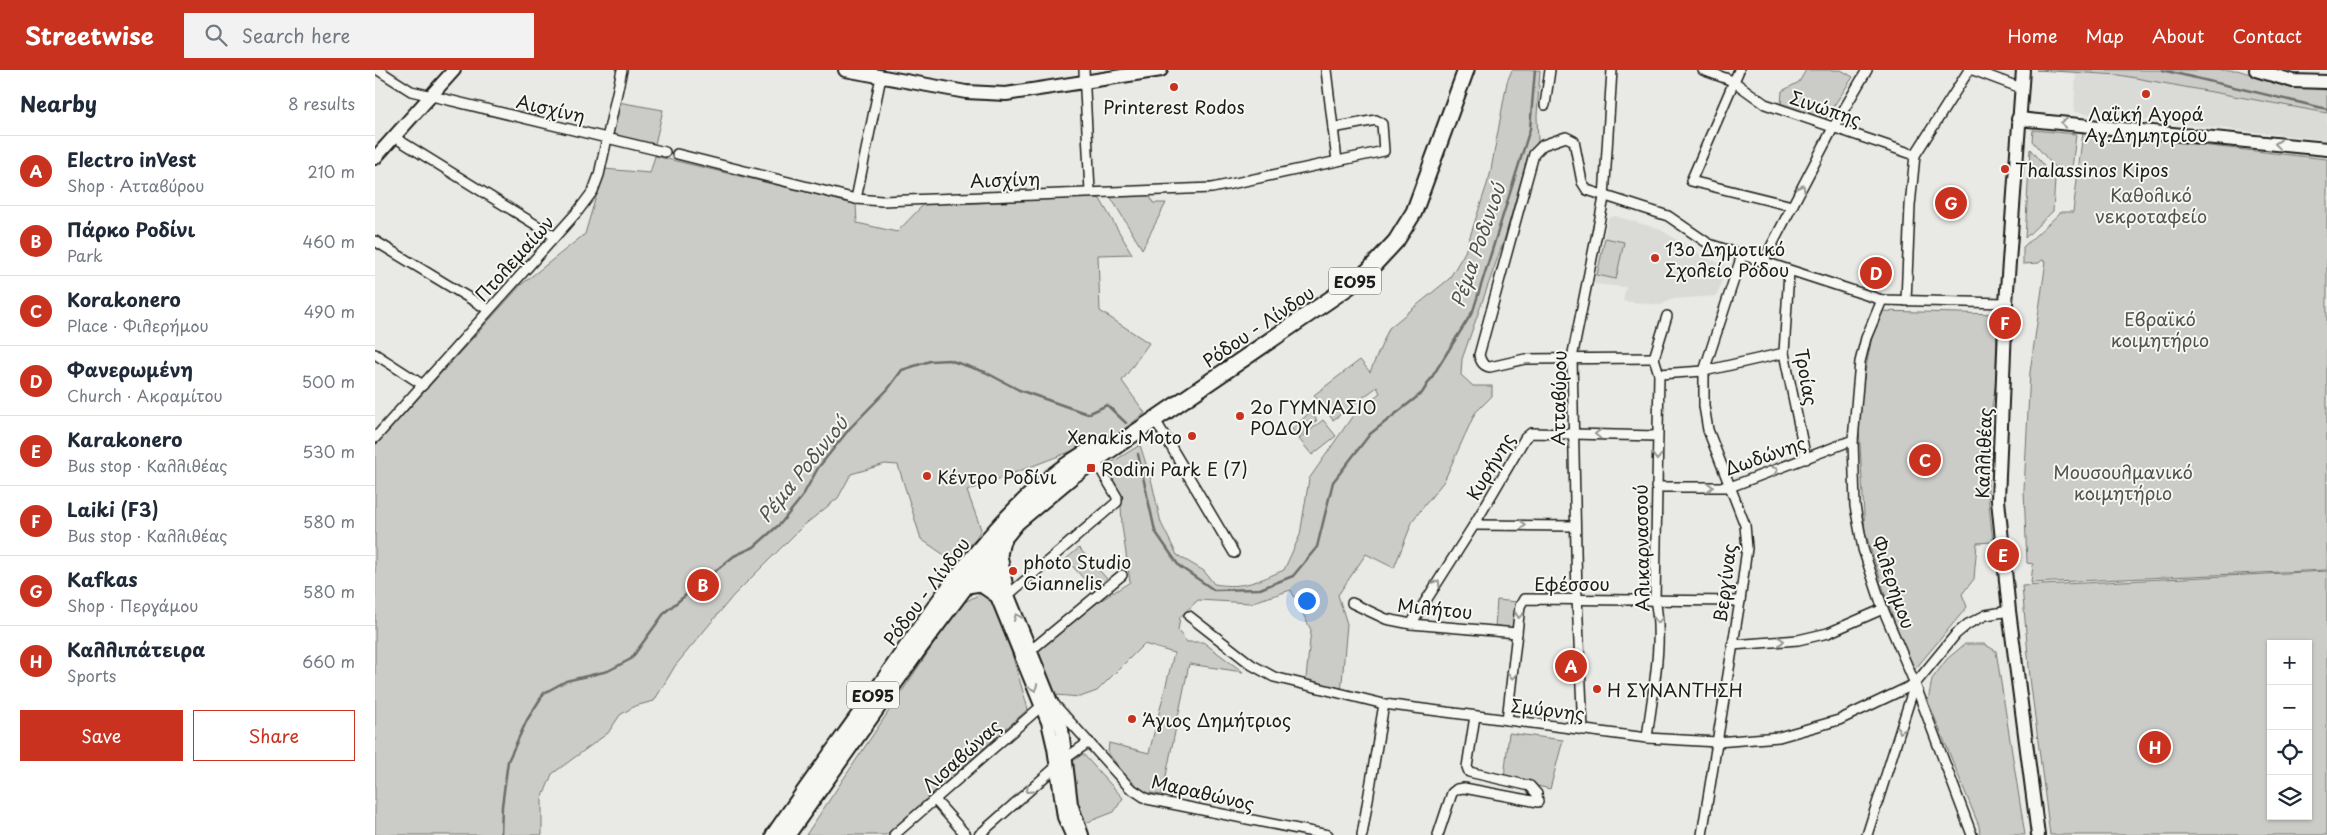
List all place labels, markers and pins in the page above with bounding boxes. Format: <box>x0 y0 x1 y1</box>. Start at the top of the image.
marker: Printerest Rodos <box>1168 81 1180 93</box>
marker: Λαΐκή Αγορά Αγ.Δημητρίου <box>2140 88 2152 100</box>
place label: Printerest Rodos <box>1103 93 1245 120</box>
place label: Λαΐκή Αγορά Αγ.Δημητρίου <box>2085 100 2207 148</box>
place label: Thalassinos Kipos <box>2015 156 2168 183</box>
marker: Thalassinos Kipos <box>1999 163 2011 175</box>
pin: G <box>1935 184 1967 222</box>
place label: 13ο Δημοτικό Σχολείο Ρόδου <box>1665 235 1789 283</box>
marker: 13ο Δημοτικό Σχολείο Ρόδου <box>1649 252 1661 264</box>
pin: D <box>1860 254 1892 292</box>
pin: F <box>1989 304 2021 342</box>
place label: 2ο ΓΥΜΝΑΣΙΟ ΡΟΔΟΥ <box>1250 393 1377 441</box>
marker: 2ο ΓΥΜΝΑΣΙΟ ΡΟΔΟΥ <box>1234 410 1246 422</box>
place label: Xenakis Moto <box>1067 423 1182 450</box>
marker: Xenakis Moto <box>1186 430 1198 442</box>
pin: C <box>1909 441 1941 479</box>
place label: Rodini Park E (7) <box>1101 455 1248 482</box>
marker: Rodini Park E (7) <box>1085 462 1097 474</box>
place label: Κέντρο Ροδίνι <box>937 463 1057 490</box>
marker: Κέντρο Ροδίνι <box>921 470 933 482</box>
pin: E <box>1987 536 2019 574</box>
place label: photo Studio Giannelis <box>1023 548 1131 596</box>
marker: photo Studio Giannelis <box>1007 565 1019 577</box>
pin: B <box>687 566 719 604</box>
pin: A <box>1555 647 1587 685</box>
place label: Η ΣΥΝΑΝΤΗΣΗ <box>1607 676 1743 703</box>
marker: Η ΣΥΝΑΝΤΗΣΗ <box>1591 683 1603 695</box>
place label: Άγιος Δημήτριος <box>1142 706 1291 733</box>
marker: Άγιος Δημήτριος <box>1126 713 1138 725</box>
pin: H <box>2139 728 2171 766</box>

